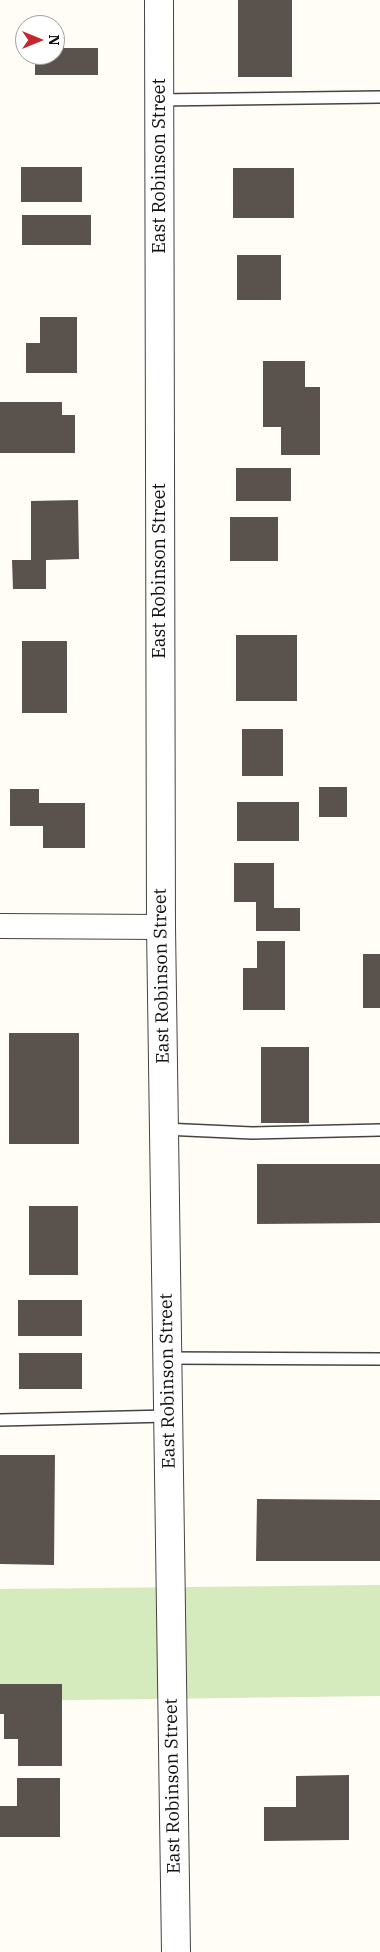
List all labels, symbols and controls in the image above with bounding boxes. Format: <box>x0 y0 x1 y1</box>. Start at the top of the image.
north arrow <box>15 15 65 65</box>
text: N <box>45 34 63 46</box>
street label: East Robinson Street <box>149 78 171 254</box>
street label: East Robinson Street <box>149 483 171 659</box>
street label: East Robinson Street <box>150 888 174 1064</box>
street label: East Robinson Street <box>156 1293 180 1469</box>
street label: East Robinson Street <box>161 1698 185 1874</box>

